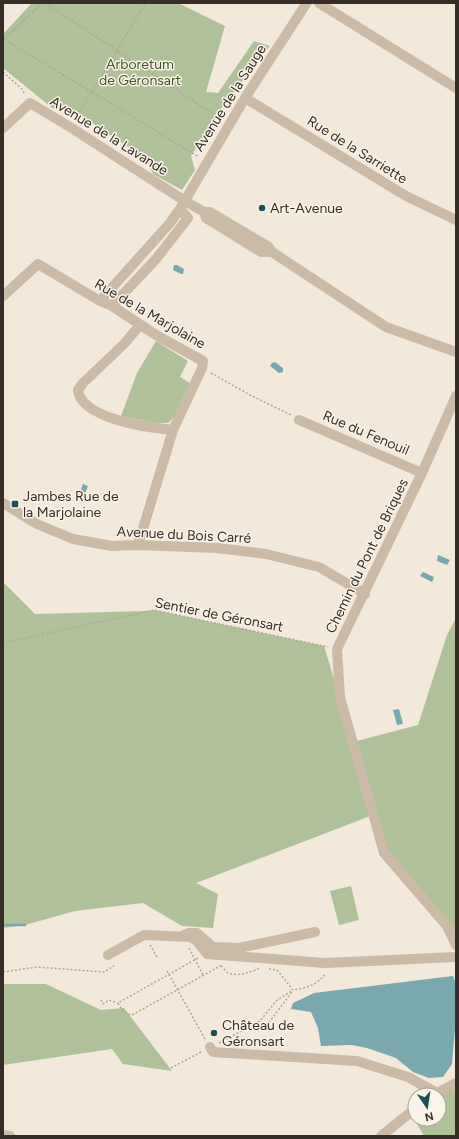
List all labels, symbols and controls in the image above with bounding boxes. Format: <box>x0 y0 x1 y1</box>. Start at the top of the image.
street label: Avenue de la Sauge <box>190 41 270 155</box>
park label: Arboretum de Géronsart <box>99 56 181 89</box>
street label: Avenue de la Lavande <box>47 93 171 179</box>
street label: Rue de la Sarriette <box>304 112 411 188</box>
place label: Art-Avenue <box>270 200 343 217</box>
marker: Art-Avenue <box>257 203 267 213</box>
street label: Rue de la Marjolaine <box>92 275 209 353</box>
street label: Rue du Fenouil <box>320 407 412 459</box>
street label: Chemin du Pont de Briques <box>322 476 412 636</box>
place label: Jambes Rue de la Marjolaine <box>23 488 119 521</box>
marker: Jambes Rue de la Marjolaine <box>10 499 20 509</box>
street label: Avenue du Bois Carré <box>116 523 252 547</box>
street label: Sentier de Géronsart <box>153 594 285 636</box>
place label: Château de Géronsart <box>222 1017 295 1050</box>
marker: Château de Géronsart <box>209 1028 219 1038</box>
north arrow <box>407 1087 447 1127</box>
text: N <box>424 1109 435 1124</box>

